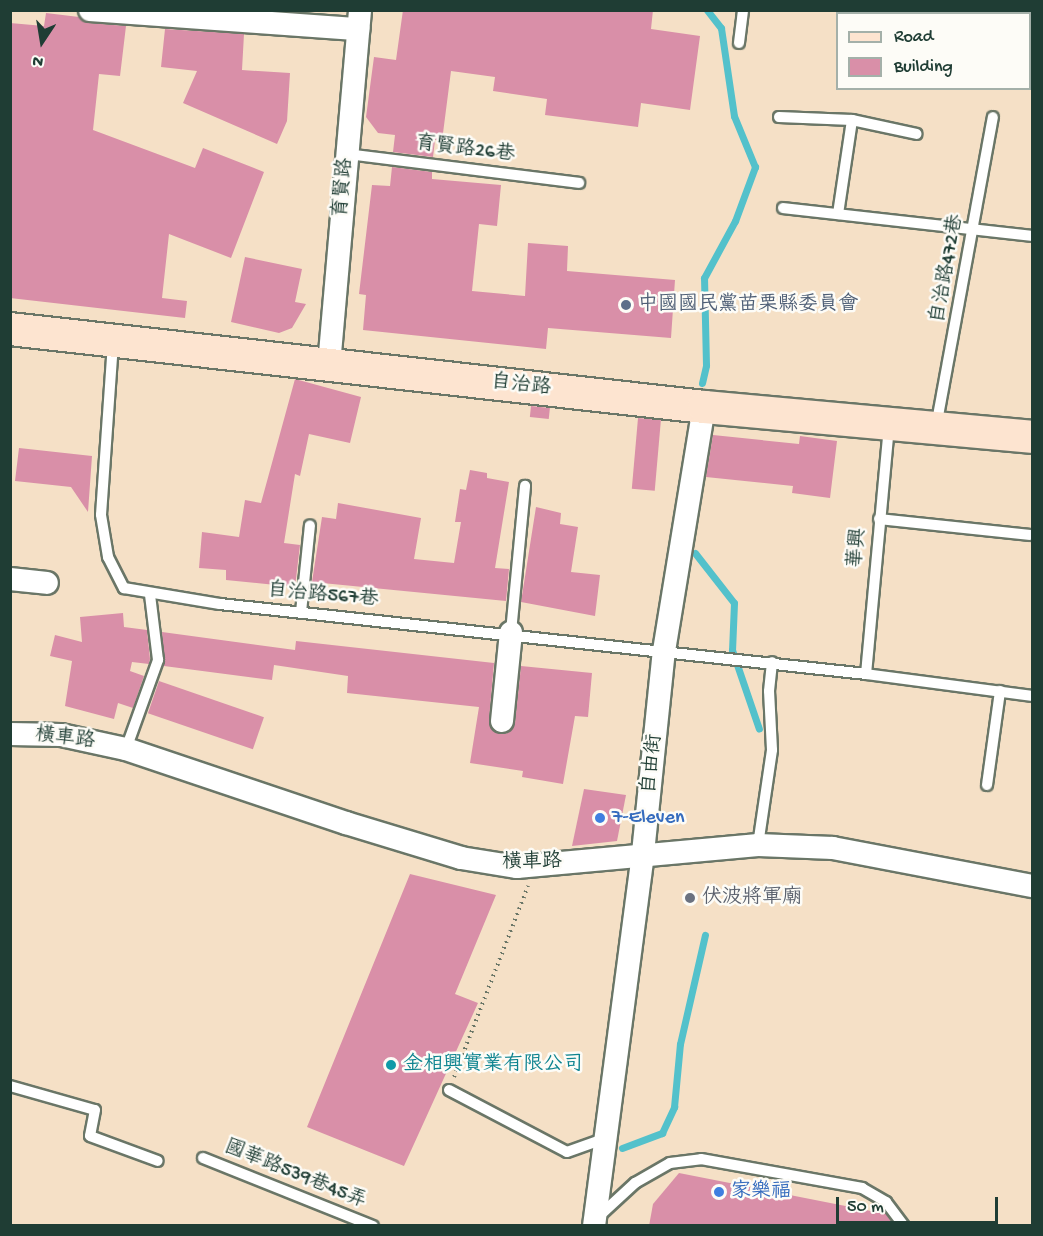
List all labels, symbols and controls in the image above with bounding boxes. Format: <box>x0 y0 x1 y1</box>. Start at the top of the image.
north arrow <box>12 12 72 72</box>
legend <box>836 12 1031 90</box>
text: Road <box>894 27 933 48</box>
text: N <box>31 50 45 70</box>
text: Building <box>894 57 953 78</box>
street label: 育賢路26巷 <box>414 132 516 168</box>
street label: 育賢路 <box>329 157 359 219</box>
street label: 自治路472巷 <box>927 213 969 325</box>
place label: 中國國民黨苗栗縣委員會 <box>638 293 858 317</box>
marker: 中國國民黨苗栗縣委員會 <box>619 298 633 312</box>
street label: 自治路 <box>490 371 552 401</box>
street label: 華興 <box>844 527 872 569</box>
street label: 自治路567巷 <box>267 579 379 613</box>
street label: 橫車路 <box>34 723 96 755</box>
street label: 自由街 <box>638 733 668 795</box>
place label: 7-Eleven <box>612 806 685 830</box>
marker: 7-Eleven <box>593 811 607 825</box>
street label: 橫車路 <box>502 850 562 876</box>
place label: 伏波將軍廟 <box>702 886 802 910</box>
marker: 伏波將軍廟 <box>683 891 697 905</box>
place label: 金相興實業有限公司 <box>403 1053 583 1077</box>
marker: 金相興實業有限公司 <box>384 1058 398 1072</box>
street label: 國華路539巷45弄 <box>221 1136 369 1214</box>
place label: 家樂福 <box>731 1180 791 1204</box>
marker: 家樂福 <box>712 1185 726 1199</box>
scale bar <box>839 1185 1001 1223</box>
text: 50 m <box>847 1197 884 1218</box>

